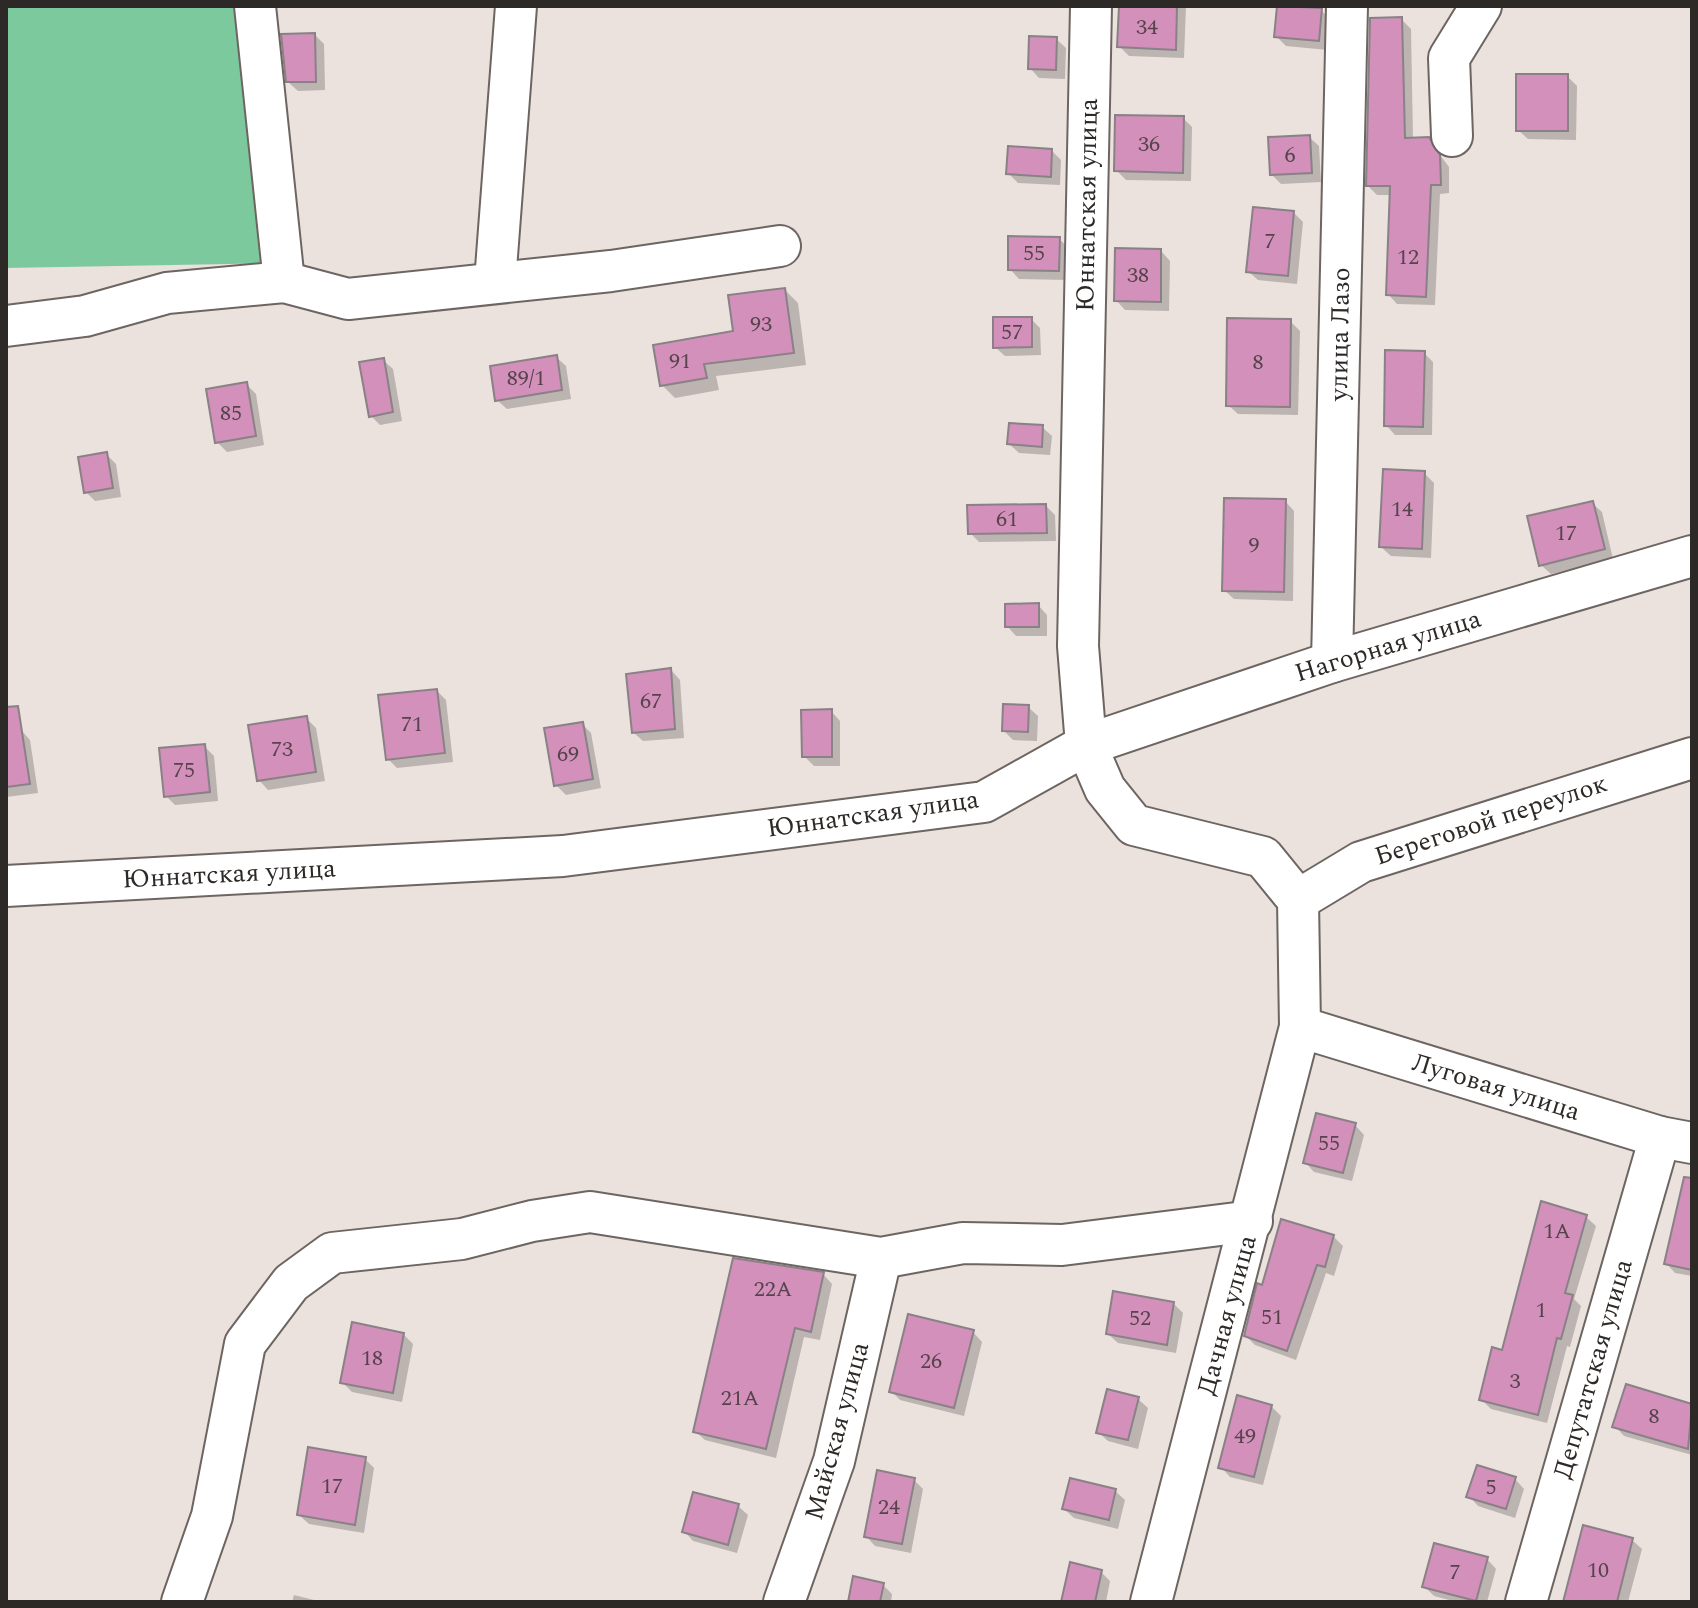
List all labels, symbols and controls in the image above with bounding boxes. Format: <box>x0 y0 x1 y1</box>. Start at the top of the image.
house number: 34 <box>1136 11 1158 44</box>
street label: Юннатская улица <box>1065 97 1109 312</box>
house number: 36 <box>1138 128 1160 161</box>
house number: 6 <box>1284 139 1296 172</box>
house number: 7 <box>1264 225 1276 258</box>
house number: 55 <box>1023 237 1045 270</box>
house number: 12 <box>1397 241 1419 274</box>
house number: 38 <box>1127 259 1149 292</box>
street label: улица Лазо <box>1319 267 1361 402</box>
house number: 93 <box>750 308 772 341</box>
house number: 57 <box>1001 316 1023 349</box>
house number: 91 <box>669 345 691 378</box>
house number: 8 <box>1252 346 1264 379</box>
house number: 89/1 <box>507 362 545 395</box>
house number: 85 <box>220 397 242 430</box>
house number: 14 <box>1391 493 1413 526</box>
house number: 61 <box>996 503 1018 536</box>
house number: 17 <box>1555 517 1577 550</box>
house number: 9 <box>1248 529 1260 562</box>
street label: Нагорная улица <box>1290 599 1486 693</box>
house number: 67 <box>640 685 662 718</box>
house number: 71 <box>401 708 423 741</box>
house number: 73 <box>271 733 293 766</box>
house number: 69 <box>557 738 579 771</box>
house number: 75 <box>173 754 195 787</box>
street label: Береговой переулок <box>1369 763 1613 877</box>
street label: Юннатская улица <box>764 779 982 849</box>
street label: Юннатская улица <box>121 848 337 900</box>
street label: Луговая улица <box>1407 1042 1585 1132</box>
house number: 55 <box>1318 1127 1340 1160</box>
house number: 1А <box>1543 1215 1571 1248</box>
street label: Дачная улица <box>1186 1230 1268 1400</box>
street label: Депутатская улица <box>1542 1254 1644 1484</box>
house number: 22А <box>754 1273 792 1306</box>
house number: 1 <box>1535 1294 1547 1327</box>
house number: 51 <box>1261 1301 1283 1334</box>
house number: 52 <box>1129 1302 1151 1335</box>
street label: Майская улица <box>794 1337 880 1525</box>
house number: 18 <box>361 1342 383 1375</box>
house number: 26 <box>920 1345 942 1378</box>
house number: 3 <box>1509 1365 1521 1398</box>
house number: 21А <box>721 1382 759 1415</box>
house number: 8 <box>1648 1400 1660 1433</box>
house number: 49 <box>1234 1420 1256 1453</box>
house number: 17 <box>321 1470 343 1503</box>
house number: 5 <box>1485 1471 1497 1504</box>
house number: 24 <box>878 1491 900 1524</box>
house number: 10 <box>1587 1554 1609 1587</box>
house number: 7 <box>1449 1556 1461 1589</box>

